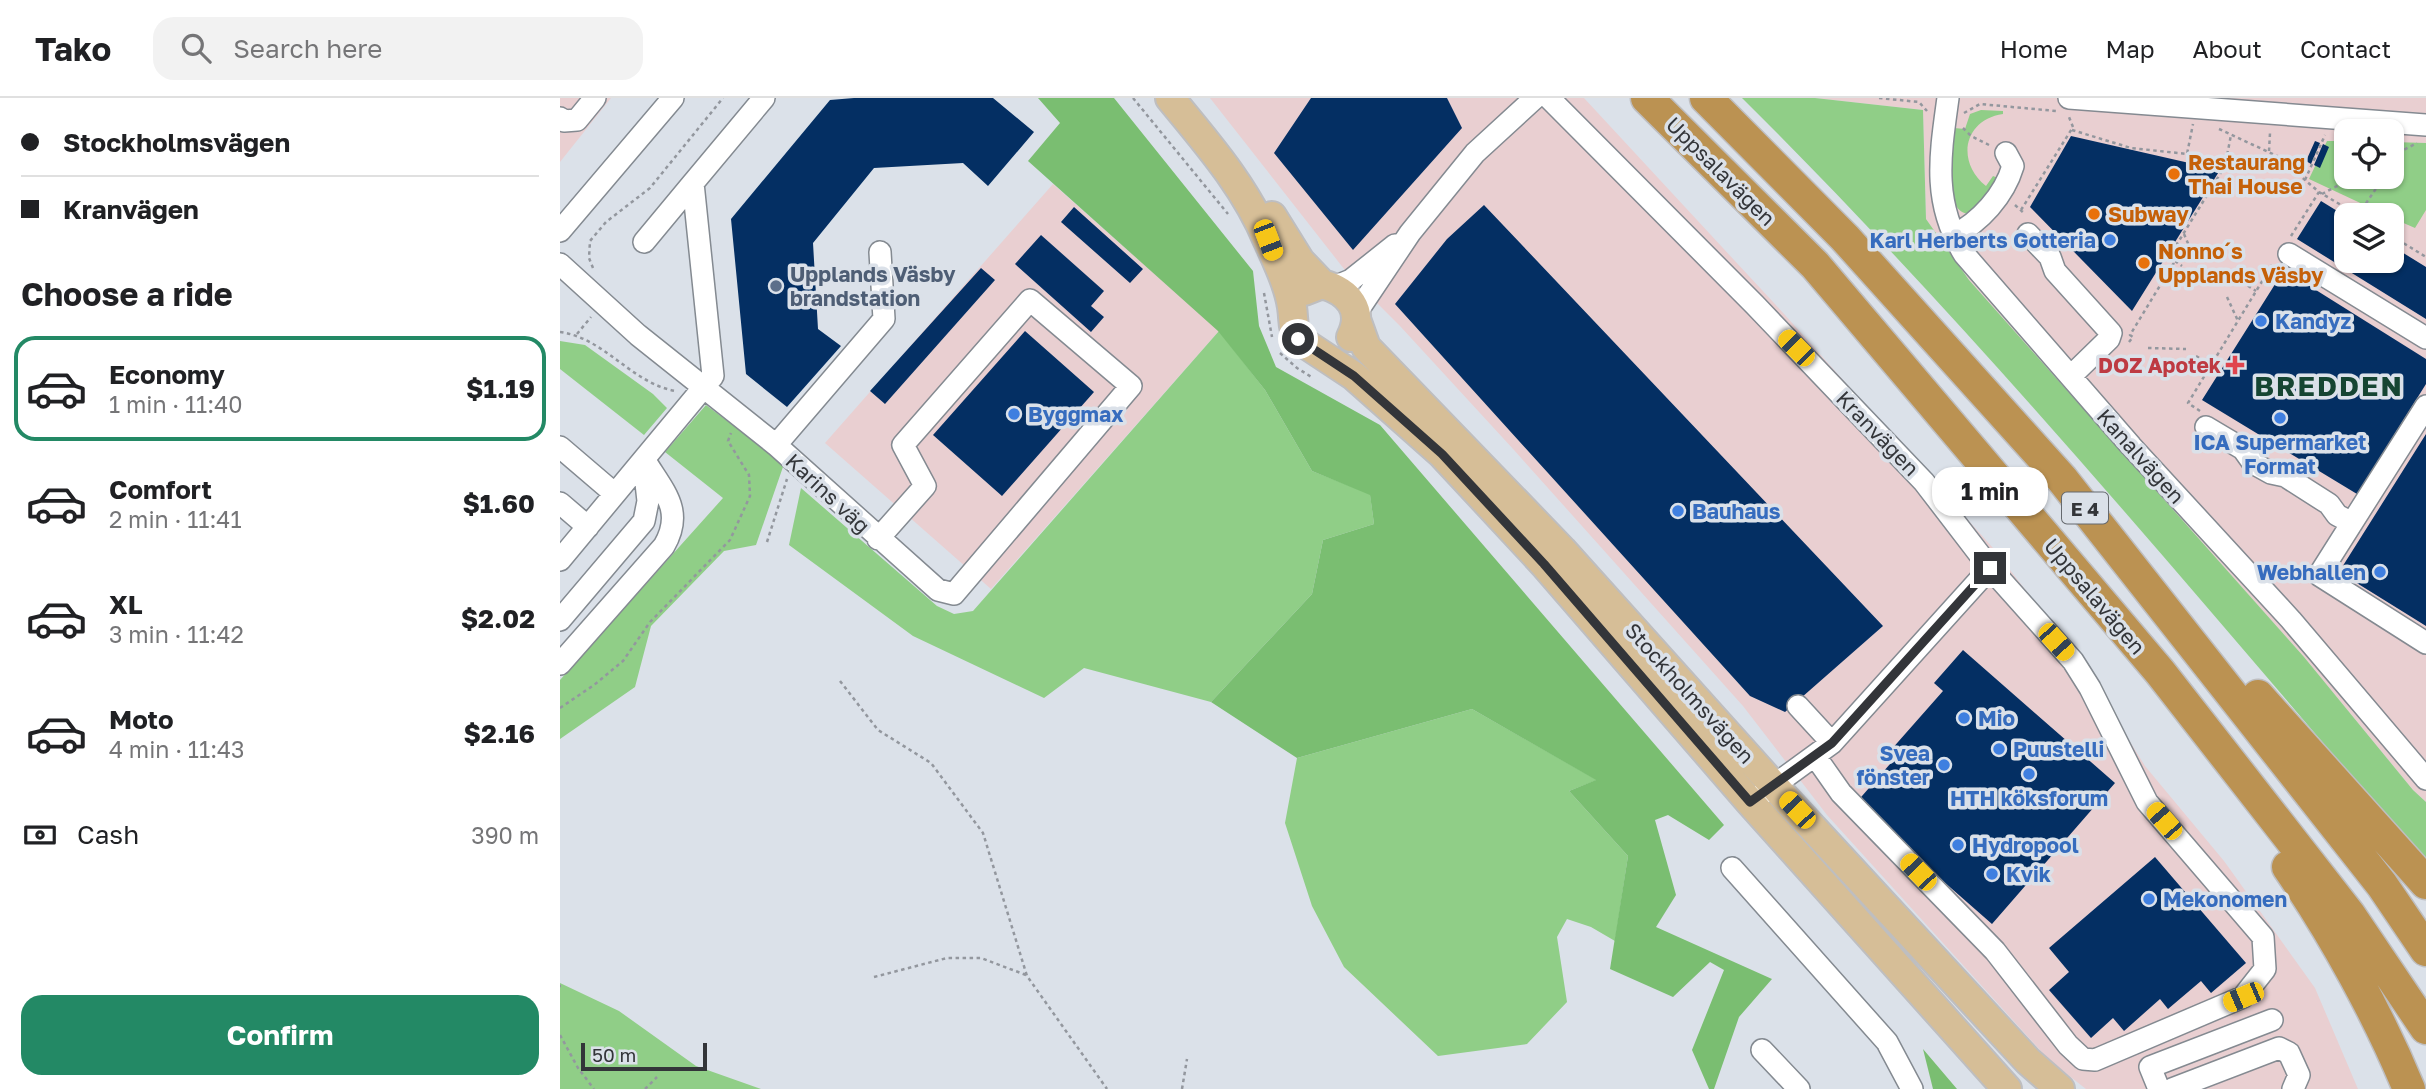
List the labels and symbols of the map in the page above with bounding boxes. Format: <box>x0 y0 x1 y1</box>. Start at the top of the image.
street label: Uppsalavägen <box>1661 111 1781 231</box>
place label: Restaurang Thai House <box>2188 149 2305 199</box>
marker: Restaurang Thai House <box>2166 166 2182 182</box>
place label: Subway <box>2108 201 2189 227</box>
marker: Subway <box>2086 206 2102 222</box>
car <box>1251 217 1286 263</box>
place label: Karl Herberts Gotteria <box>1869 227 2096 253</box>
marker: Karl Herberts Gotteria <box>2102 232 2118 248</box>
place label: Nonno´s Upplands Väsby <box>2158 238 2324 288</box>
marker: Nonno´s Upplands Väsby <box>2136 255 2152 271</box>
place label: Upplands Väsby brandstation <box>790 261 956 311</box>
marker: Upplands Väsby brandstation <box>768 278 784 294</box>
place label: Kandyz <box>2275 308 2352 334</box>
marker: Kandyz <box>2253 313 2269 329</box>
route start <box>1282 323 1314 355</box>
car <box>1774 326 1819 370</box>
place label: DOZ Apotek <box>2098 352 2221 378</box>
marker: DOZ Apotek <box>2227 357 2243 373</box>
district label: BREDDEN <box>2254 369 2404 402</box>
street label: Kranvägen <box>1831 385 1925 481</box>
place label: Byggmax <box>1028 401 1123 427</box>
street label: Kanalvägen <box>2092 403 2190 509</box>
marker: Byggmax <box>1006 406 1022 422</box>
marker: ICA Supermarket Format <box>2272 410 2288 426</box>
place label: ICA Supermarket Format <box>2193 429 2367 479</box>
street label: Karins väg <box>781 448 875 538</box>
callout: 1 min <box>1932 466 2048 516</box>
road number: E 4 <box>2062 492 2108 524</box>
place label: Bauhaus <box>1692 498 1781 524</box>
marker: Bauhaus <box>1670 503 1686 519</box>
street label: Uppsalavägen <box>2039 533 2151 659</box>
route end <box>1974 552 2006 584</box>
place label: Webhallen <box>2257 559 2366 585</box>
marker: Webhallen <box>2372 564 2388 580</box>
street label: Stockholmsvägen <box>1620 617 1760 769</box>
car <box>2035 619 2078 665</box>
place label: Mio <box>1978 705 2015 731</box>
marker: Mio <box>1956 710 1972 726</box>
place label: Puustelli <box>2013 736 2104 762</box>
place label: Svea fönster <box>1857 740 1930 790</box>
marker: Puustelli <box>1991 741 2007 757</box>
marker: Svea fönster <box>1936 757 1952 773</box>
marker: HTH köksforum <box>2021 766 2037 782</box>
place label: HTH köksforum <box>1950 785 2108 811</box>
car <box>1775 787 1820 833</box>
car <box>2143 798 2186 844</box>
place label: Hydropool <box>1972 832 2079 858</box>
marker: Hydropool <box>1950 837 1966 853</box>
car <box>1896 850 1941 894</box>
place label: Kvik <box>2006 861 2051 887</box>
marker: Kvik <box>1984 866 2000 882</box>
place label: Mekonomen <box>2163 886 2287 912</box>
marker: Mekonomen <box>2141 891 2157 907</box>
car <box>2220 979 2267 1015</box>
scale bar <box>581 1040 707 1072</box>

